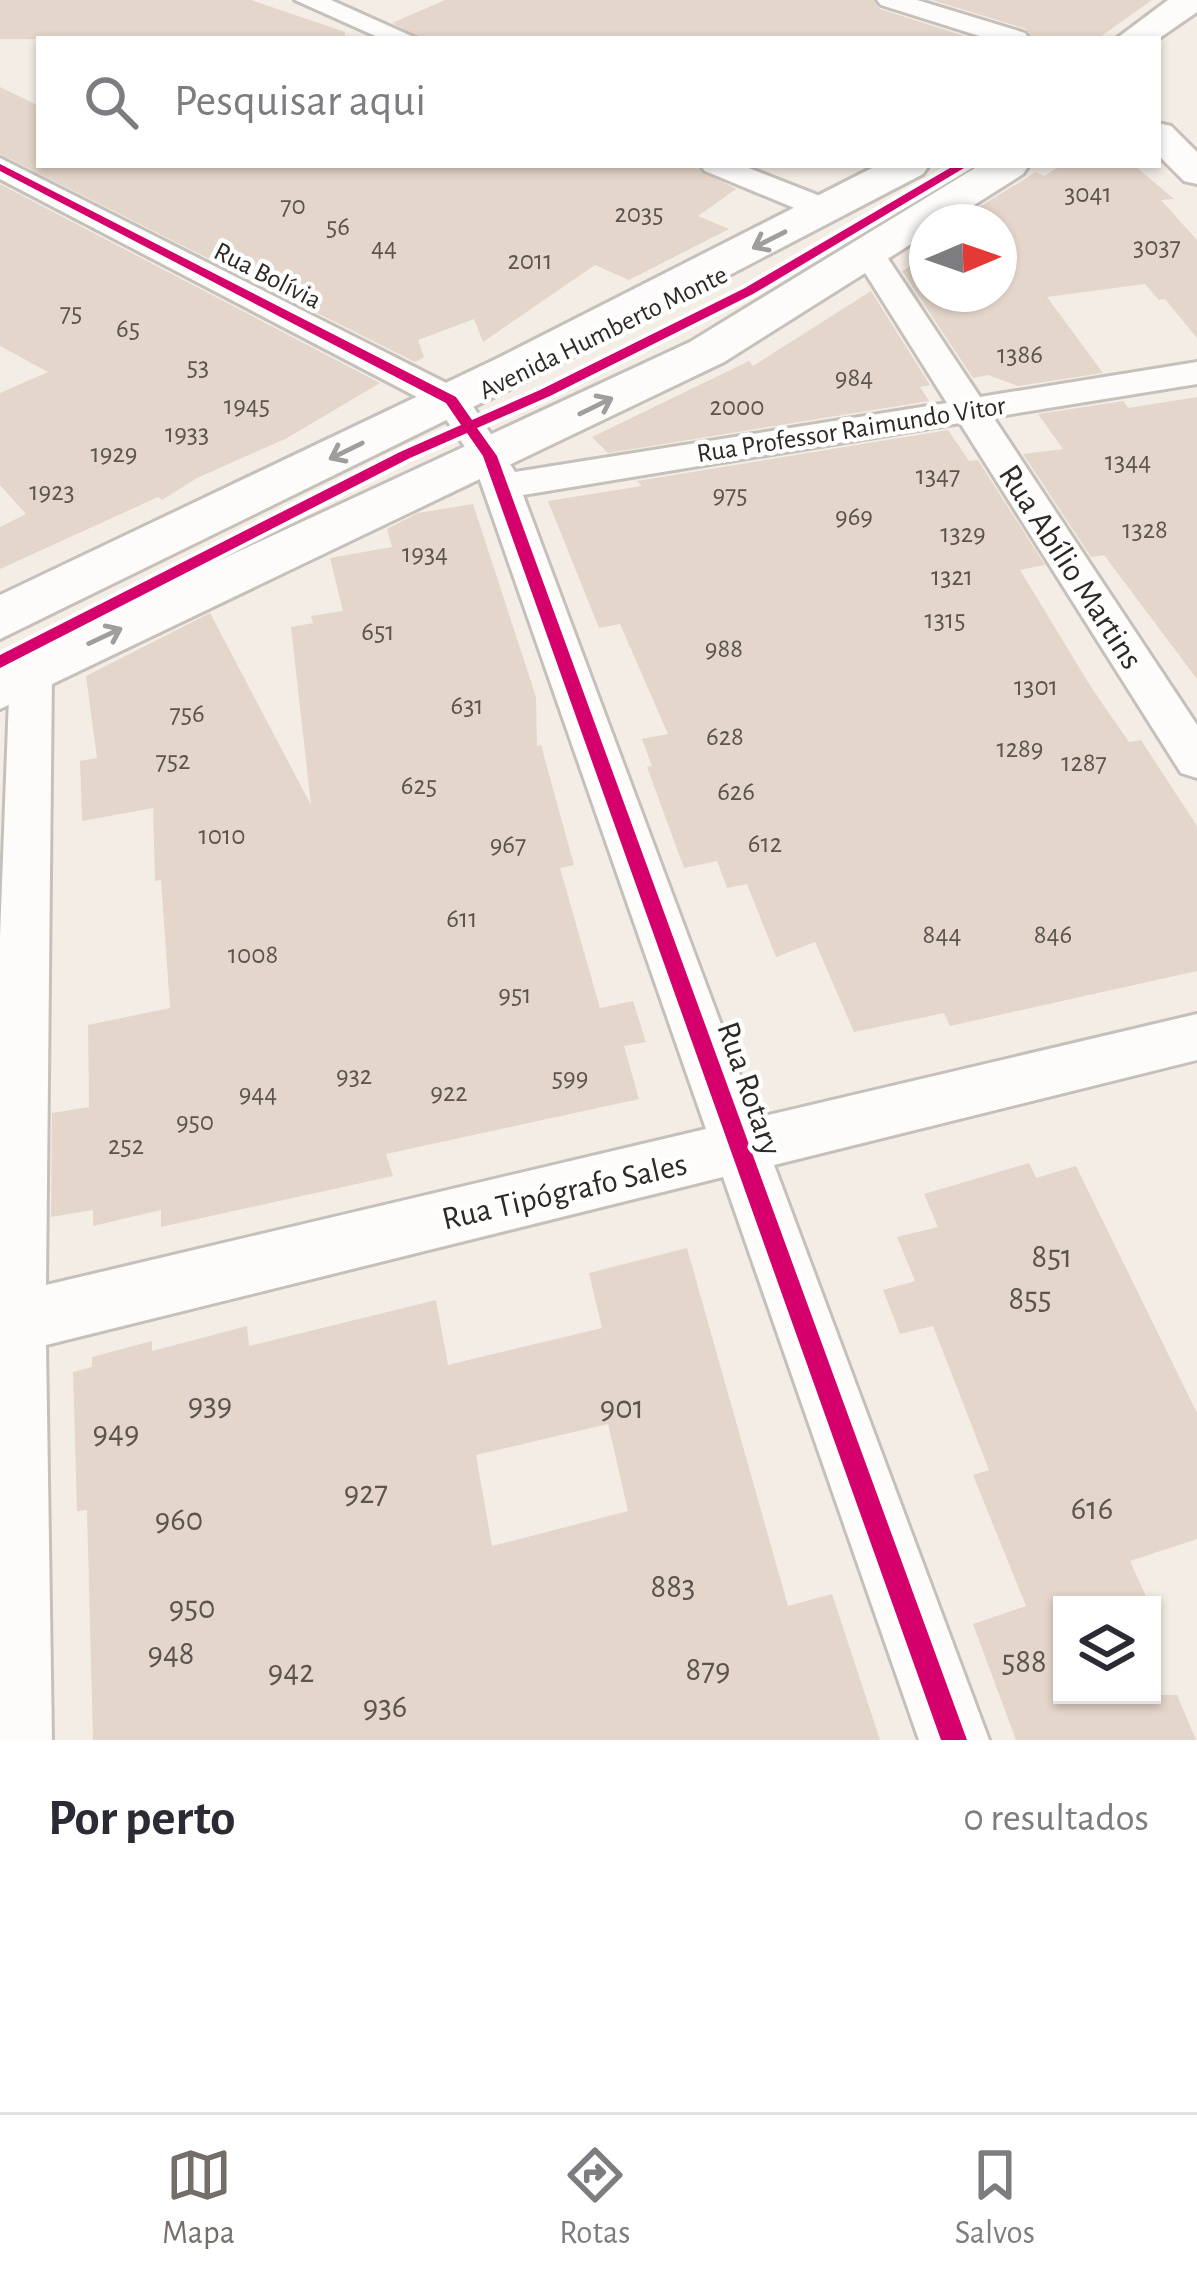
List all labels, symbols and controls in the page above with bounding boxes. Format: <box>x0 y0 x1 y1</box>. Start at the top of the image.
search box <box>36 36 1161 168</box>
icon: search <box>78 69 144 135</box>
text: Pesquisar aqui <box>174 79 426 124</box>
house number: 3041 <box>1064 180 1112 207</box>
house number: 70 <box>280 192 306 219</box>
house number: 2035 <box>615 200 663 227</box>
north arrow <box>909 204 1017 312</box>
house number: 56 <box>326 213 350 240</box>
one-way arrow <box>752 229 787 252</box>
house number: 3037 <box>1133 233 1181 260</box>
house number: 44 <box>371 234 397 261</box>
street label: Rua Bolívia <box>210 237 326 314</box>
house number: 2011 <box>507 247 553 274</box>
street label: Avenida Humberto Monte <box>475 261 732 404</box>
house number: 75 <box>60 299 82 326</box>
house number: 65 <box>116 315 140 342</box>
house number: 1386 <box>997 341 1043 368</box>
house number: 53 <box>187 353 209 380</box>
house number: 984 <box>835 364 873 391</box>
house number: 1945 <box>224 392 270 419</box>
street label: Rua Professor Raimundo Vitor <box>695 392 1008 467</box>
house number: 2000 <box>709 393 765 420</box>
one-way arrow <box>577 394 613 416</box>
house number: 1933 <box>165 420 209 447</box>
house number: 1929 <box>91 440 137 467</box>
one-way arrow <box>329 441 365 464</box>
house number: 1344 <box>1105 448 1151 475</box>
street label: Rua Abílio Martins <box>992 459 1148 675</box>
house number: 1347 <box>916 462 960 489</box>
house number: 1923 <box>29 478 75 505</box>
house number: 975 <box>712 481 748 508</box>
house number: 969 <box>835 503 873 530</box>
house number: 1328 <box>1122 516 1168 543</box>
house number: 1329 <box>940 520 986 547</box>
house number: 1934 <box>402 540 448 567</box>
house number: 1321 <box>931 563 973 590</box>
house number: 1315 <box>925 606 966 633</box>
house number: 651 <box>361 618 395 645</box>
one-way arrow <box>86 624 122 646</box>
house number: 988 <box>705 635 743 662</box>
house number: 1301 <box>1014 673 1058 700</box>
house number: 631 <box>450 692 484 719</box>
house number: 756 <box>169 700 205 727</box>
house number: 628 <box>706 723 744 750</box>
house number: 1289 <box>996 735 1044 762</box>
house number: 752 <box>156 747 190 774</box>
house number: 1287 <box>1061 749 1107 776</box>
house number: 625 <box>401 772 437 799</box>
house number: 626 <box>717 778 755 805</box>
house number: 1010 <box>198 822 246 849</box>
house number: 612 <box>748 830 782 857</box>
house number: 967 <box>490 831 526 858</box>
house number: 611 <box>446 905 478 932</box>
house number: 844 <box>923 921 961 948</box>
house number: 846 <box>1034 921 1072 948</box>
house number: 1008 <box>228 941 278 968</box>
house number: 951 <box>498 981 532 1008</box>
street label: Rua Rotary <box>710 1018 787 1160</box>
house number: 932 <box>336 1062 372 1089</box>
house number: 599 <box>552 1064 588 1091</box>
house number: 922 <box>430 1079 468 1106</box>
house number: 944 <box>239 1080 277 1107</box>
house number: 950 <box>176 1108 214 1135</box>
house number: 252 <box>108 1132 144 1159</box>
street label: Rua Tipógrafo Sales <box>439 1148 690 1237</box>
house number: 851 <box>1032 1241 1072 1274</box>
house number: 855 <box>1008 1283 1052 1316</box>
house number: 939 <box>188 1389 232 1422</box>
house number: 901 <box>600 1392 644 1425</box>
house number: 949 <box>93 1417 139 1450</box>
house number: 927 <box>344 1477 388 1510</box>
house number: 616 <box>1071 1493 1113 1526</box>
house number: 960 <box>155 1504 203 1537</box>
house number: 883 <box>651 1571 695 1604</box>
house number: 950 <box>169 1592 215 1625</box>
map controls <box>1053 1596 1161 1704</box>
button: layers <box>1053 1596 1161 1704</box>
house number: 948 <box>147 1638 195 1671</box>
house number: 588 <box>1001 1646 1047 1679</box>
house number: 879 <box>686 1654 730 1687</box>
house number: 942 <box>268 1656 314 1689</box>
house number: 936 <box>363 1691 407 1724</box>
text: Por perto <box>48 1793 235 1844</box>
text: 0 resultados <box>963 1799 1149 1838</box>
tab: Mapa <box>162 2142 235 2254</box>
tab: Rotas <box>559 2142 631 2254</box>
tab: Salvos <box>955 2142 1035 2254</box>

